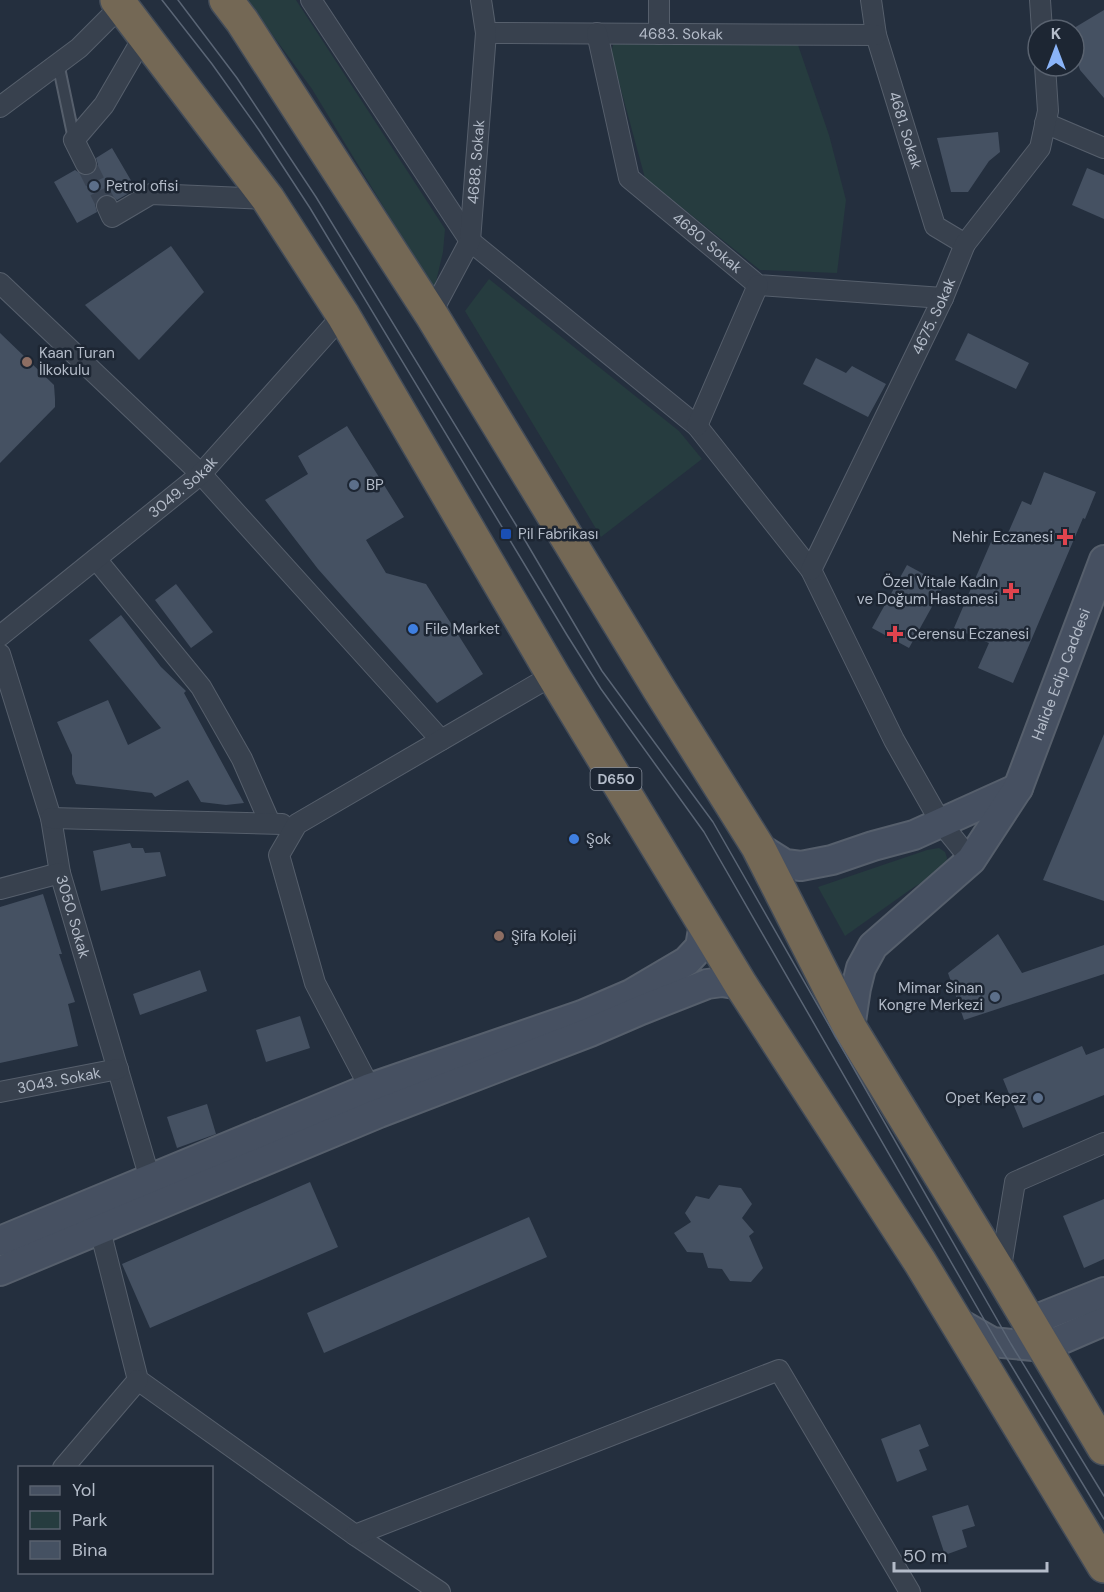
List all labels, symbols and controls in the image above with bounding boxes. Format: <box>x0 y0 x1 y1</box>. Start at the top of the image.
north arrow <box>1026 18 1086 78</box>
text: K <box>1051 23 1062 44</box>
street label: 4683. Sokak <box>639 24 724 44</box>
street label: 4681. Sokak <box>884 89 927 172</box>
street label: 4688. Sokak <box>463 119 489 205</box>
place label: Petrol ofisi <box>106 176 178 196</box>
marker: Petrol ofisi <box>87 179 101 193</box>
street label: 4680. Sokak <box>668 208 747 278</box>
street label: 4675. Sokak <box>907 274 960 358</box>
place label: Kaan Turan İlkokulu <box>39 343 115 380</box>
marker: Kaan Turan İlkokulu <box>20 355 34 369</box>
street label: 3049. Sokak <box>144 452 222 522</box>
place label: BP <box>366 475 384 495</box>
marker: BP <box>347 478 361 492</box>
place label: Pil Fabrikası <box>518 524 598 544</box>
marker: Pil Fabrikası <box>499 527 513 541</box>
place label: Nehir Eczanesi <box>952 527 1053 547</box>
marker: Nehir Eczanesi <box>1058 530 1072 544</box>
place label: Özel Vitale Kadın ve Doğum Hastanesi <box>857 572 998 609</box>
marker: Özel Vitale Kadın ve Doğum Hastanesi <box>1002 582 1020 600</box>
street label: Halide Edip Caddesi <box>1027 605 1095 743</box>
place label: File Market <box>425 619 500 639</box>
marker: File Market <box>406 622 420 636</box>
place label: Cerensu Eczanesi <box>907 624 1029 644</box>
marker: Cerensu Eczanesi <box>888 627 902 641</box>
road number: D650 <box>590 768 642 790</box>
place label: Şok <box>586 829 612 849</box>
marker: Şok <box>567 832 581 846</box>
street label: 3050. Sokak <box>51 873 95 961</box>
place label: Şifa Koleji <box>511 926 577 946</box>
marker: Şifa Koleji <box>492 929 506 943</box>
place label: Mimar Sinan Kongre Merkezi <box>878 978 983 1015</box>
marker: Mimar Sinan Kongre Merkezi <box>988 990 1002 1004</box>
street label: 3043. Sokak <box>15 1062 103 1098</box>
place label: Opet Kepez <box>945 1088 1026 1108</box>
marker: Opet Kepez <box>1031 1091 1045 1105</box>
legend <box>18 1466 213 1574</box>
text: Yol <box>72 1478 96 1502</box>
text: Park <box>72 1508 108 1532</box>
scale bar <box>894 1535 1047 1573</box>
text: Bina <box>72 1538 107 1562</box>
text: 50 m <box>903 1544 947 1568</box>

